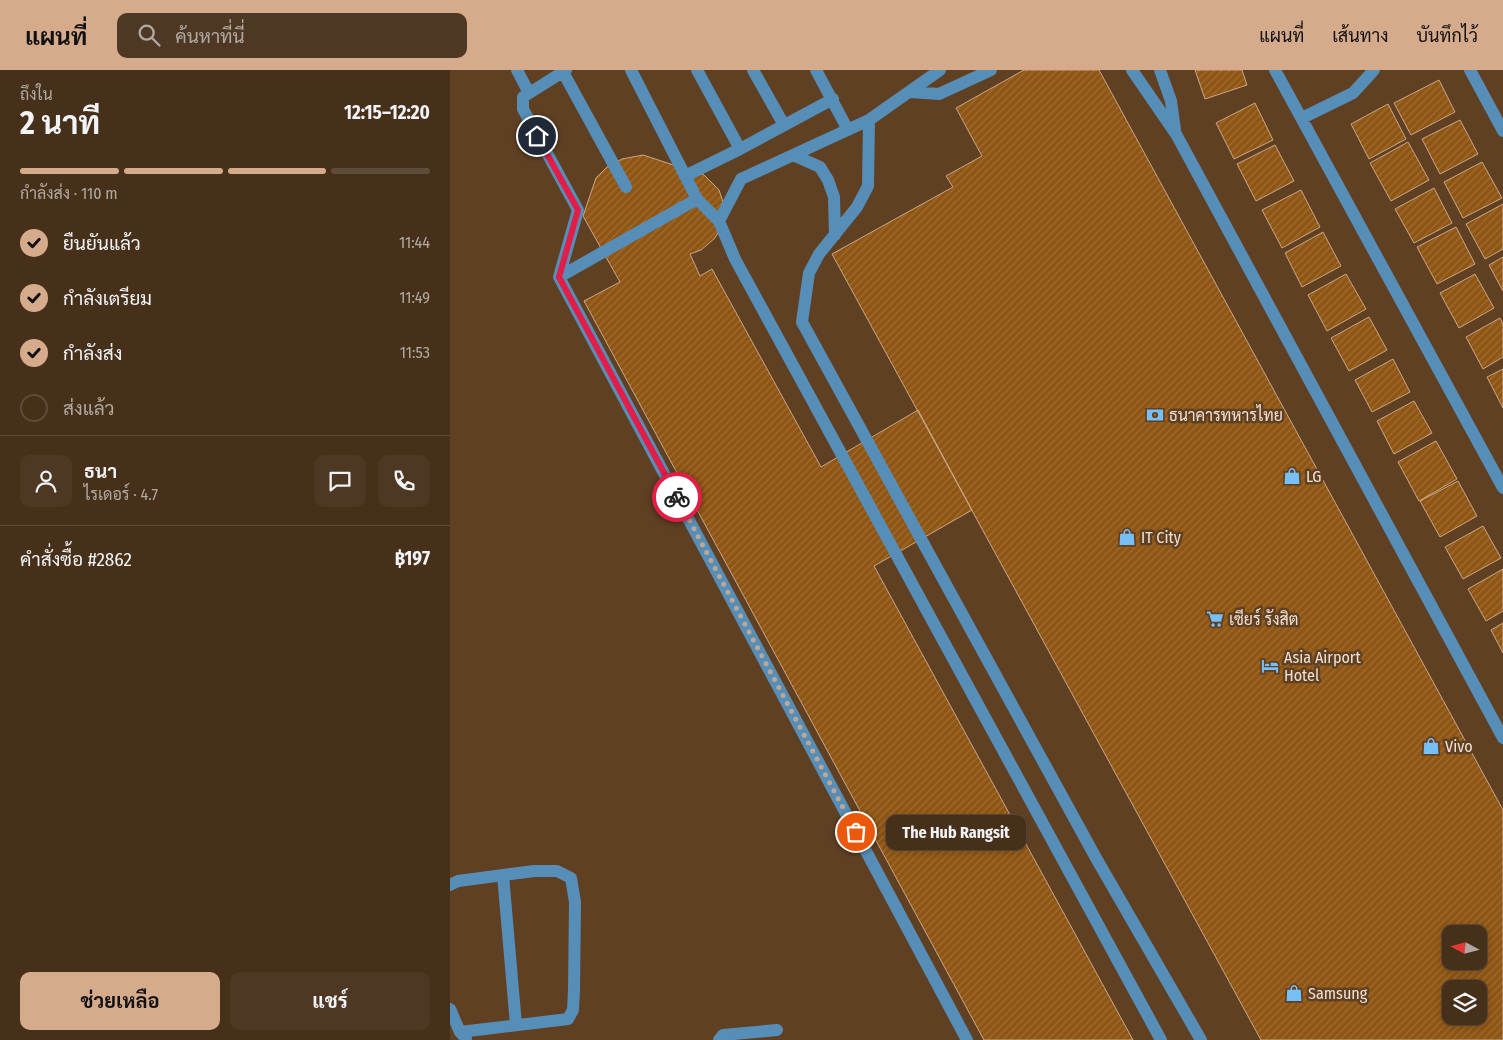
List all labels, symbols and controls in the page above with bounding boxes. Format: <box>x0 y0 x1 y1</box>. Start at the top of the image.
search box <box>117 13 467 58</box>
icon: search <box>135 21 163 49</box>
text: แผนที่ <box>25 23 87 51</box>
text: ค้นหาที่นี่ <box>175 25 245 48</box>
text: แผนที่ <box>1259 25 1304 47</box>
text: เส้นทาง <box>1332 25 1388 47</box>
text: บันทึกไว้ <box>1416 25 1478 47</box>
text: ถึงใน <box>20 85 53 104</box>
text: 12:15–12:20 <box>344 101 430 124</box>
text: 2 นาที <box>20 104 100 142</box>
pin <box>516 115 558 157</box>
icon: home <box>523 122 551 150</box>
text: กำลังส่ง · 110 m <box>20 184 118 203</box>
icon: check <box>20 229 48 257</box>
text: ยืนยันแล้ว <box>63 232 141 255</box>
text: 11:44 <box>399 233 430 252</box>
icon: check <box>20 284 48 312</box>
text: กำลังเตรียม <box>63 287 152 310</box>
text: 11:49 <box>399 288 430 307</box>
icon: check <box>20 339 48 367</box>
text: กำลังส่ง <box>63 342 122 365</box>
text: 11:53 <box>400 343 430 362</box>
text: ส่งแล้ว <box>63 397 114 420</box>
place label: ธนาคารทหารไทย <box>1169 404 1283 425</box>
bank icon: ธนาคารทหารไทย <box>1145 405 1165 425</box>
button: person <box>20 455 72 507</box>
button: chat <box>314 455 366 507</box>
button: phone <box>378 455 430 507</box>
text: ธนา <box>84 460 117 483</box>
shop icon: LG <box>1282 466 1302 486</box>
place label: LG <box>1306 467 1322 486</box>
courier <box>652 472 702 522</box>
icon: bike <box>663 483 691 511</box>
text: ไรเดอร์ · 4.7 <box>84 485 158 504</box>
shop icon: IT City <box>1117 527 1137 547</box>
place label: IT City <box>1141 528 1182 547</box>
text: ฿197 <box>395 547 430 570</box>
text: คำสั่งซื้อ #2862 <box>20 548 132 571</box>
place label: เซียร์ รังสิต <box>1229 607 1298 629</box>
supermarket icon: เซียร์ รังสิต <box>1205 609 1225 629</box>
place label: Asia Airport Hotel <box>1284 648 1361 685</box>
hotel icon: Asia Airport Hotel <box>1260 656 1280 676</box>
shop icon: Vivo <box>1421 736 1441 756</box>
place label: Vivo <box>1445 737 1473 756</box>
pin <box>835 811 877 853</box>
callout: The Hub Rangsit <box>886 814 1026 850</box>
icon: bag <box>842 818 870 846</box>
text: The Hub Rangsit <box>902 823 1010 842</box>
north arrow <box>1442 925 1488 970</box>
map controls <box>1442 925 1487 1025</box>
button: ช่วยเหลือ <box>20 972 220 1030</box>
button: แชร์ <box>230 972 430 1030</box>
button: layers <box>1442 980 1487 1025</box>
shop icon: Samsung <box>1284 983 1304 1003</box>
place label: Samsung <box>1308 984 1368 1003</box>

